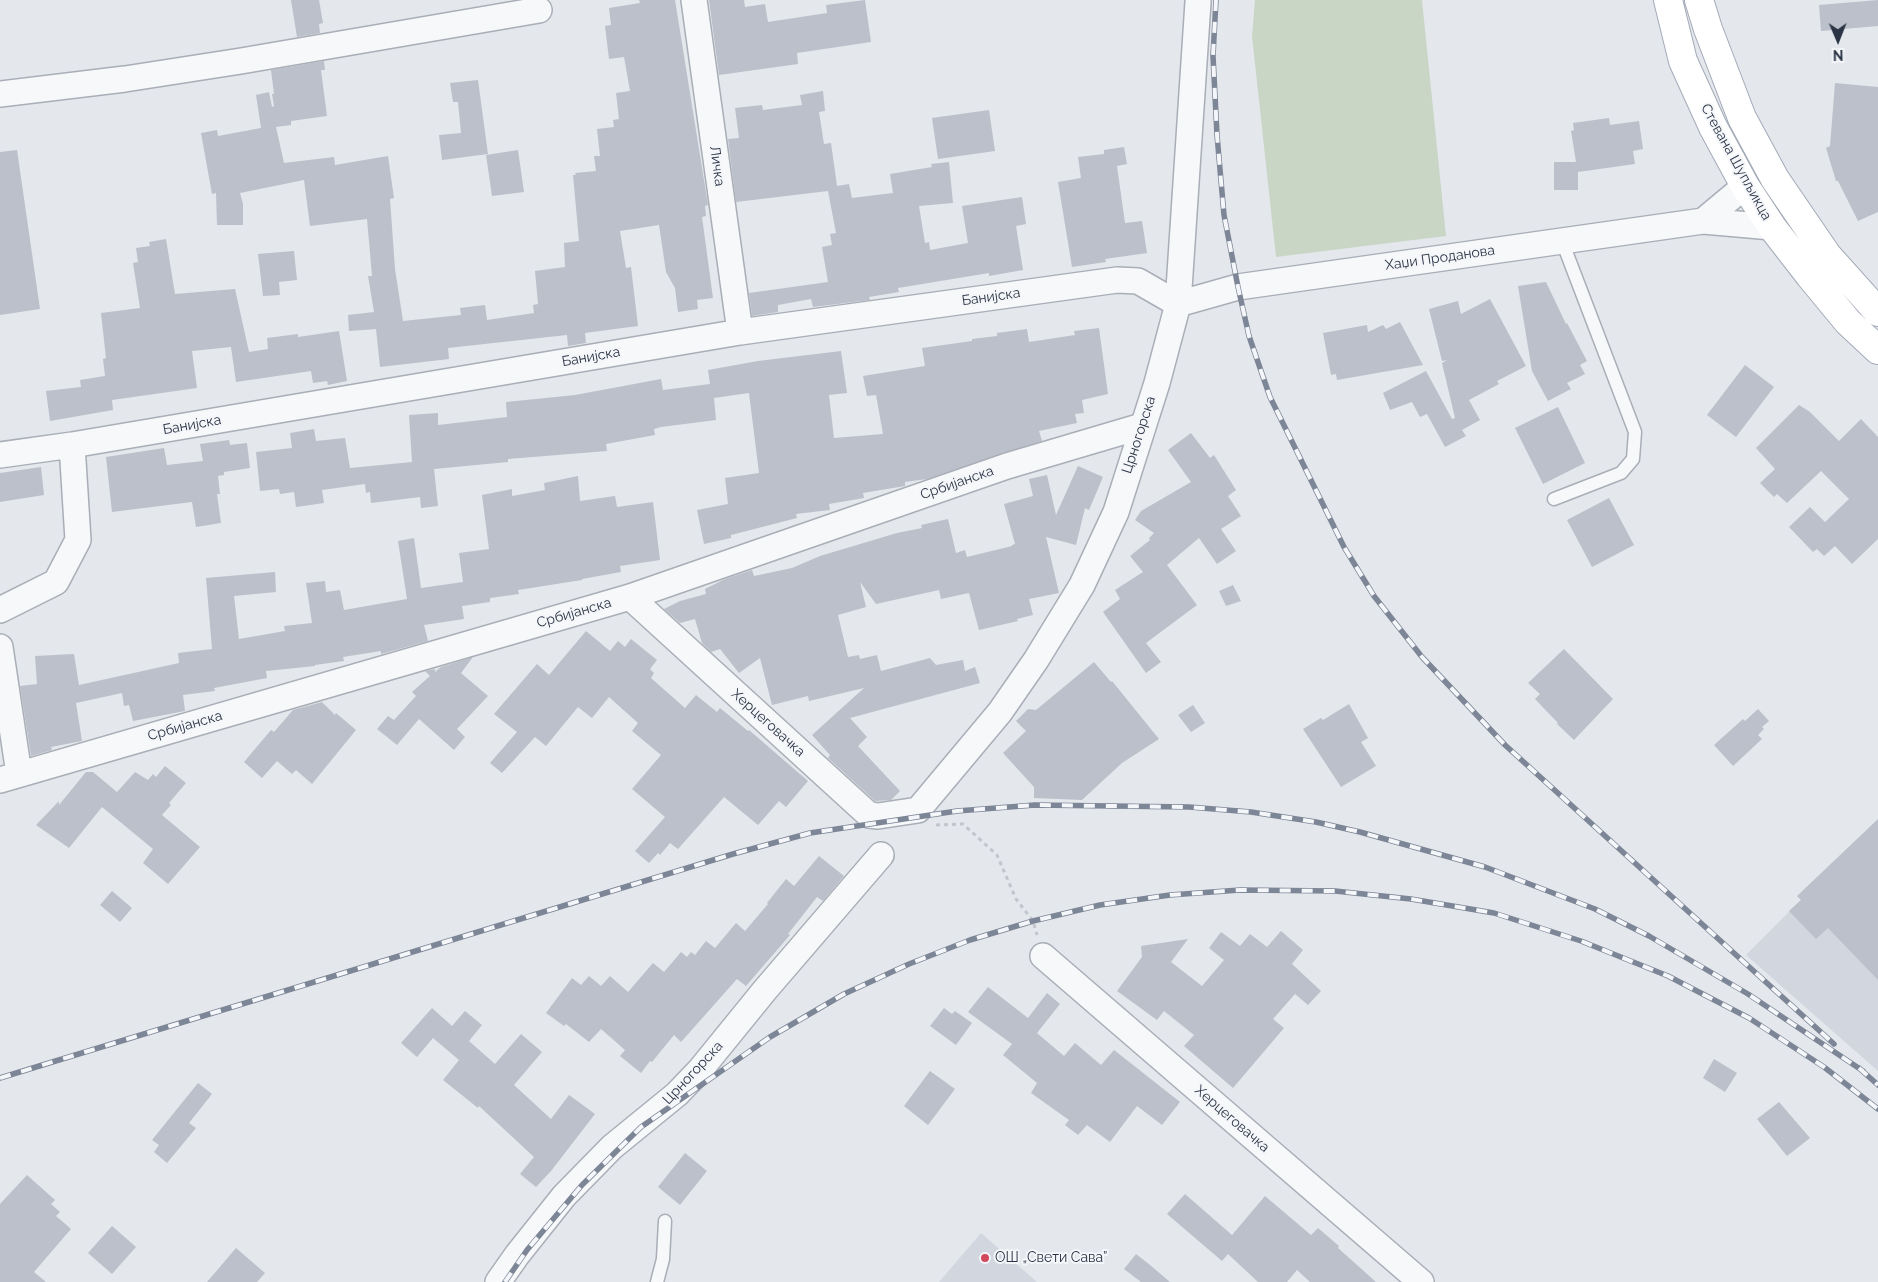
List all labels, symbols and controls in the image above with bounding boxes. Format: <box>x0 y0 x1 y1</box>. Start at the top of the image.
north arrow <box>1813 15 1863 65</box>
text: N <box>1833 47 1844 63</box>
street label: Стевана Шупљикца <box>1697 101 1775 223</box>
street label: Личка <box>706 145 728 187</box>
street label: Хаџи Проданова <box>1384 242 1496 274</box>
street label: Банијска <box>961 285 1021 309</box>
street label: Банијска <box>561 344 621 370</box>
street label: Црногорска <box>1119 394 1159 476</box>
street label: Банијска <box>162 412 222 438</box>
street label: Србијанска <box>918 463 996 503</box>
street label: Србијанска <box>535 594 613 632</box>
street label: Херцеговачка <box>728 686 808 760</box>
street label: Србијанска <box>146 707 224 745</box>
street label: Црногорска <box>659 1038 727 1108</box>
street label: Херцеговачка <box>1191 1082 1273 1156</box>
place label: ОШ „Свети Сава” <box>995 1250 1107 1266</box>
marker: ОШ „Свети Сава” <box>979 1252 991 1264</box>

